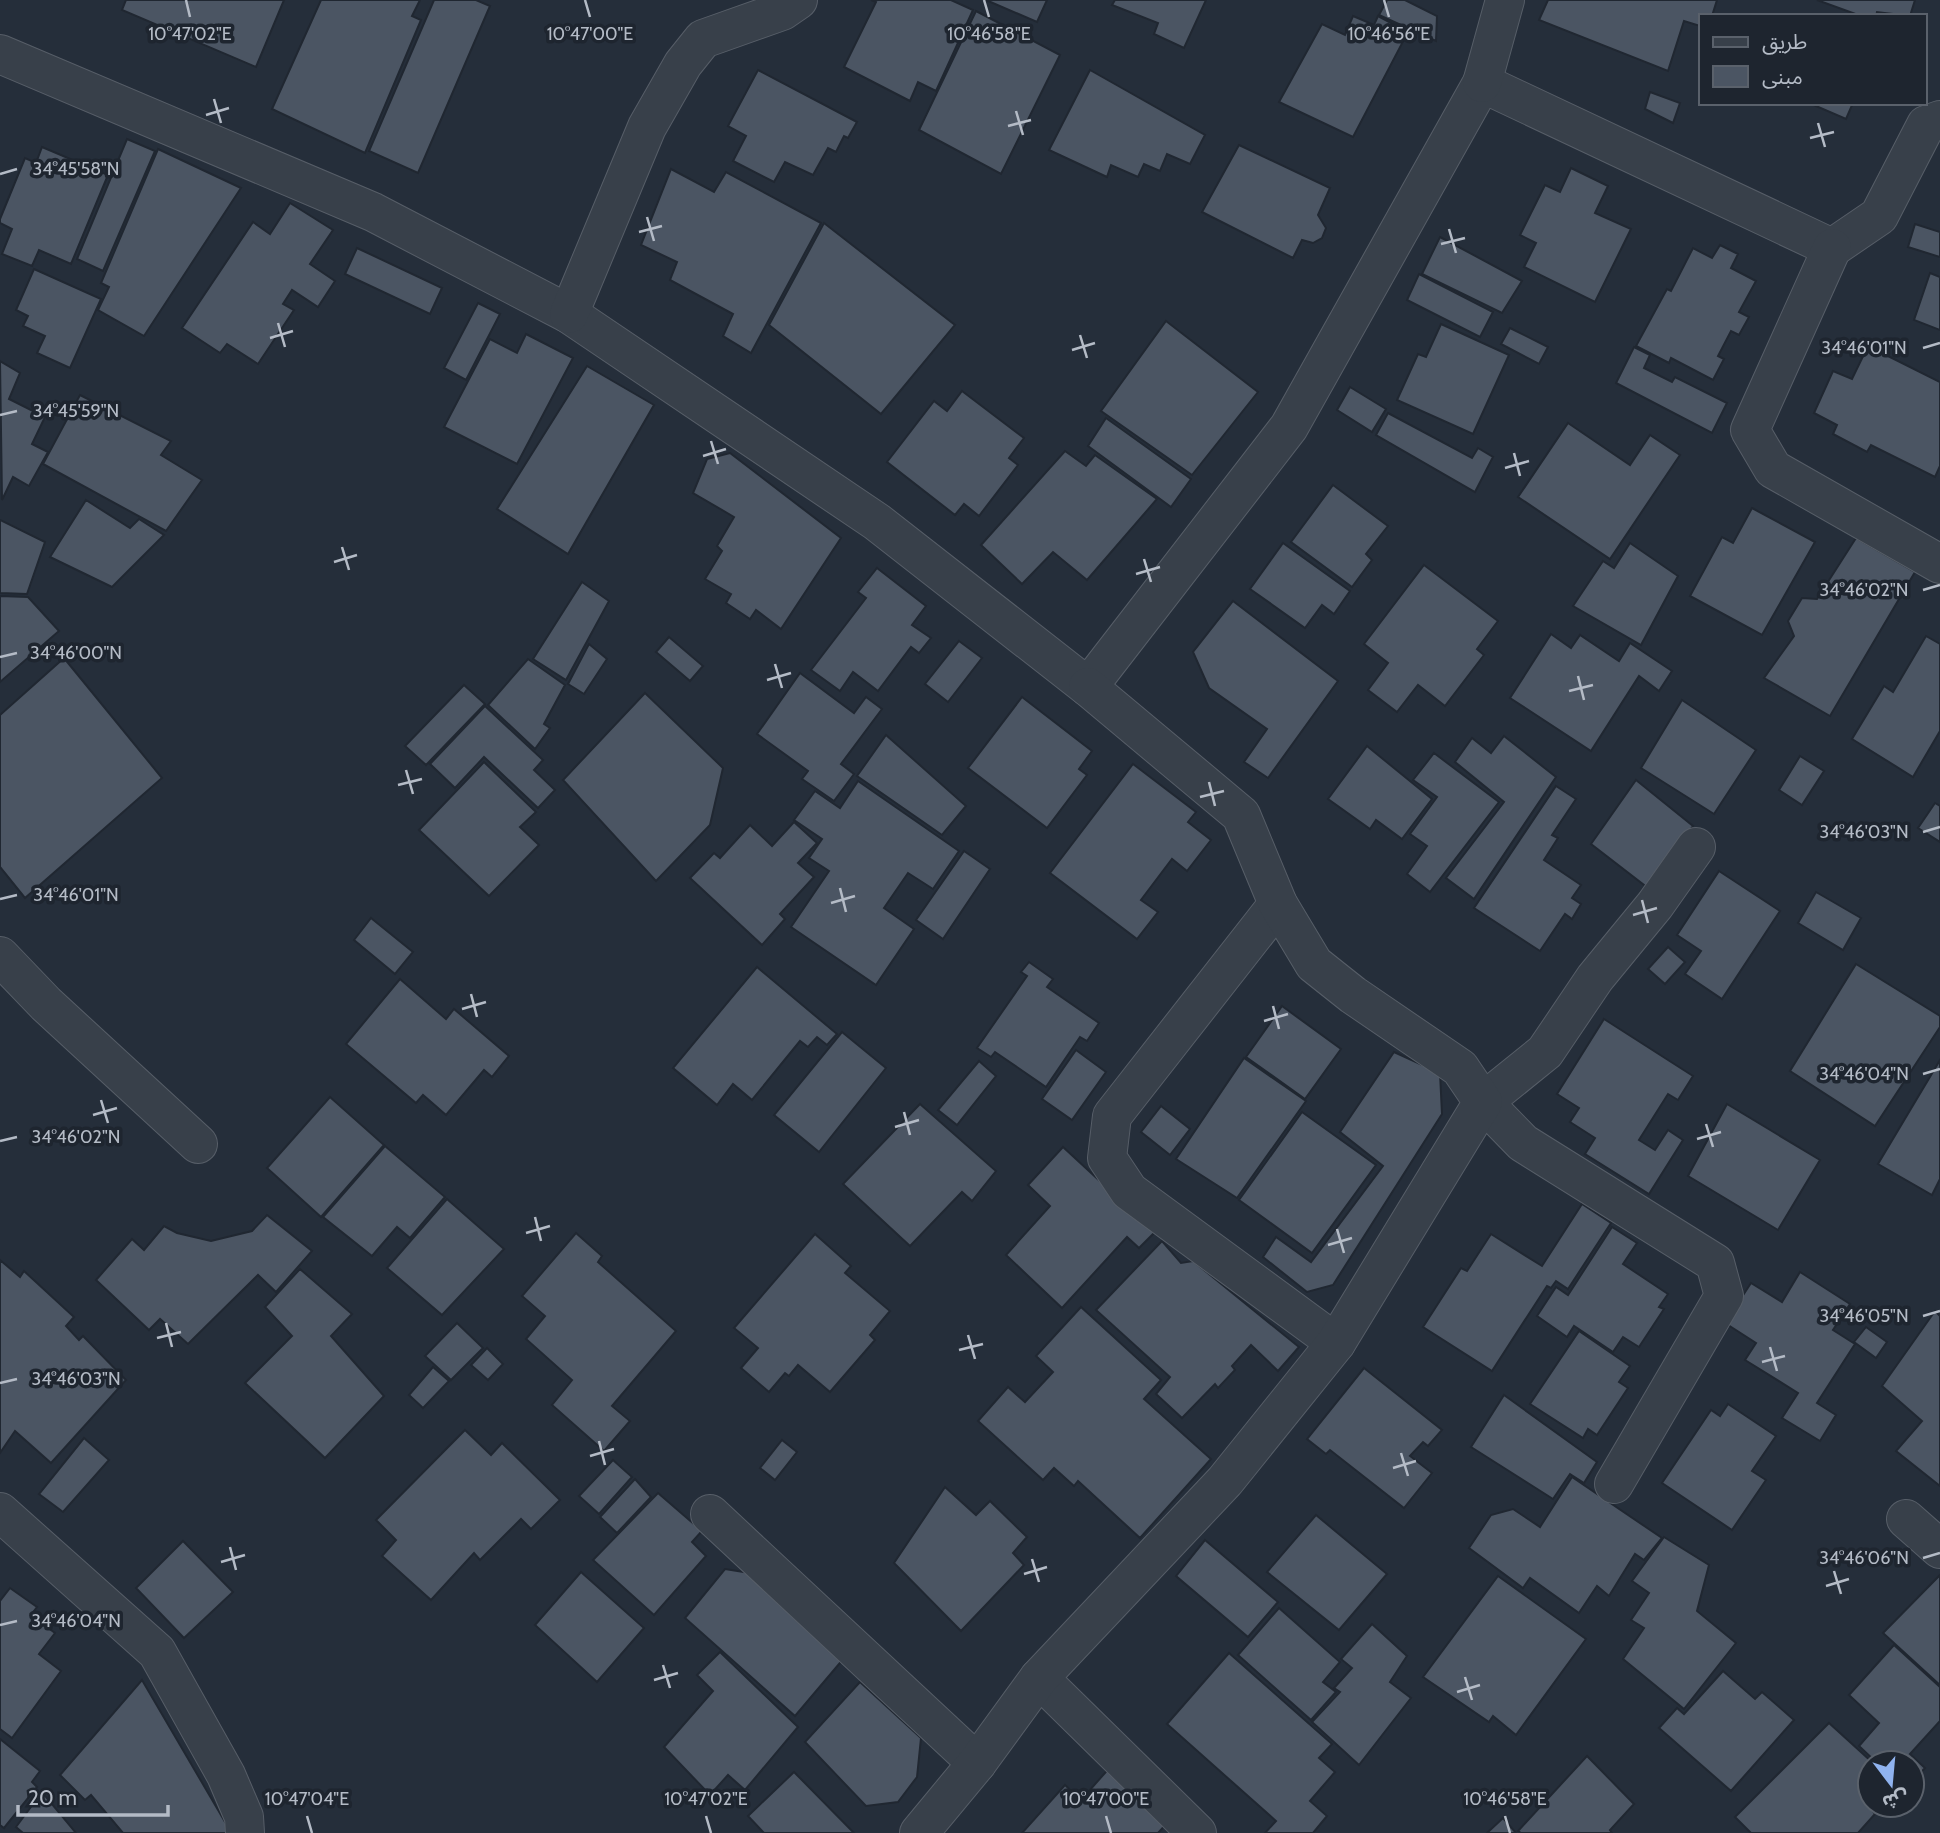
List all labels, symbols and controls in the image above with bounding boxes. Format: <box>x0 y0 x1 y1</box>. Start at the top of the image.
legend <box>1699 14 1926 105</box>
text: 10°47'02"E <box>148 23 232 45</box>
text: 10°47'00"E <box>547 23 633 45</box>
text: 10°46'58"E <box>947 23 1031 45</box>
text: 10°46'56"E <box>1348 23 1430 45</box>
text: طريق <box>1762 29 1807 55</box>
text: مبنى <box>1762 64 1803 89</box>
text: 34°45'58"N <box>32 158 120 180</box>
text: 34°46'01"N <box>1821 337 1907 359</box>
text: 34°45'59"N <box>33 400 119 422</box>
text: 34°46'02"N <box>1820 579 1908 601</box>
text: 34°46'00"N <box>30 642 122 664</box>
text: 34°46'03"N <box>1819 821 1909 843</box>
text: 34°46'01"N <box>33 884 119 906</box>
text: 34°46'04"N <box>1819 1063 1909 1085</box>
text: 34°46'02"N <box>32 1126 120 1148</box>
text: 34°46'05"N <box>1819 1305 1909 1327</box>
text: 34°46'03"N <box>31 1368 121 1390</box>
text: 34°46'06"N <box>1819 1547 1909 1569</box>
text: 34°46'04"N <box>31 1610 121 1632</box>
north arrow <box>1856 1749 1926 1819</box>
scale bar <box>18 1773 168 1817</box>
text: 20 m <box>28 1785 77 1810</box>
text: ش <box>1880 1785 1911 1815</box>
text: 10°47'04"E <box>265 1788 349 1810</box>
text: 10°47'02"E <box>664 1788 748 1810</box>
text: 10°47'00"E <box>1063 1788 1149 1810</box>
text: 10°46'58"E <box>1463 1788 1547 1810</box>

